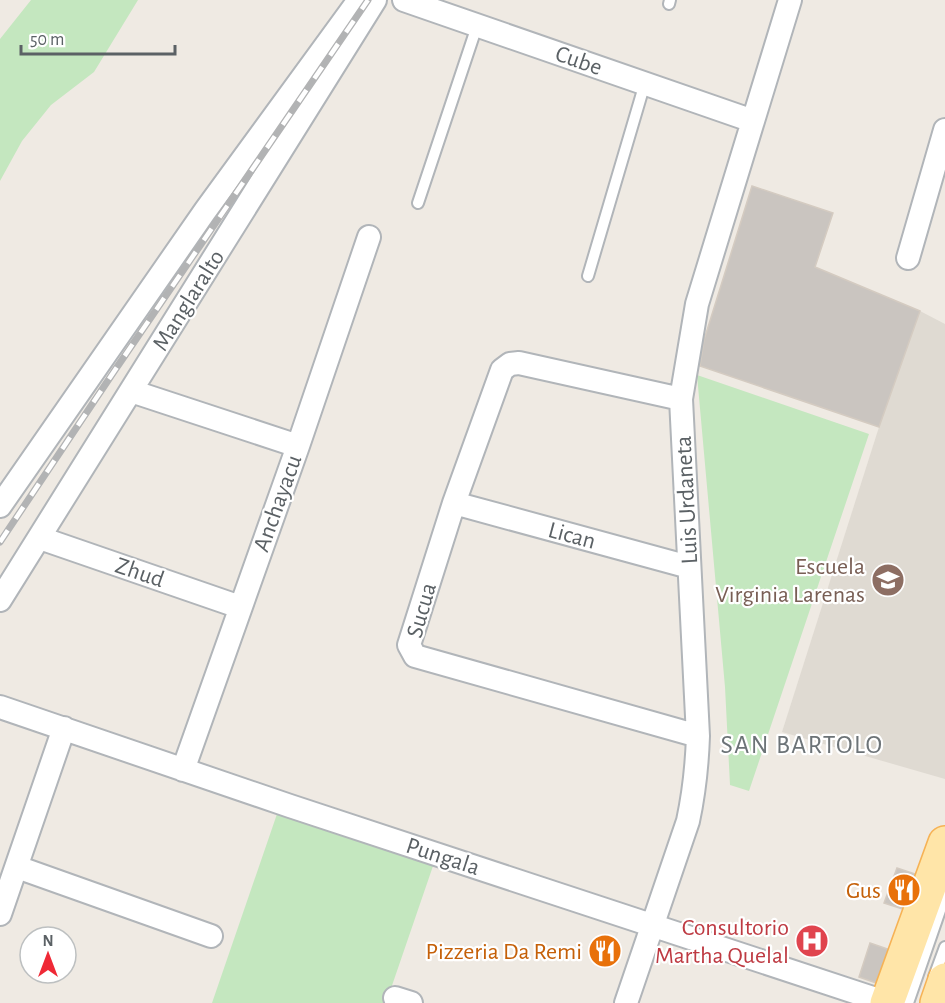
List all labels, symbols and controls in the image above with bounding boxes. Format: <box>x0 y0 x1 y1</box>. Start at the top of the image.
scale bar <box>21 18 176 56</box>
text: 50 m <box>30 31 64 49</box>
street label: Cube <box>552 42 605 80</box>
street label: Manglaralto <box>148 246 229 355</box>
street label: Luis Urdaneta <box>672 435 702 565</box>
street label: Anchayacu <box>249 452 306 555</box>
street label: Lican <box>545 518 598 554</box>
street label: Zhud <box>112 553 167 592</box>
place label: Escuela Virginia Larenas <box>715 555 865 607</box>
school or university icon: Escuela Virginia Larenas <box>870 562 906 598</box>
street label: Sucua <box>403 580 441 641</box>
district label: SAN BARTOLO <box>721 732 883 758</box>
street label: Pungala <box>403 834 483 880</box>
restaurant icon: Gus <box>886 872 922 908</box>
place label: Gus <box>846 879 881 903</box>
place label: Consultorio Martha Quelal <box>655 916 789 968</box>
hospital icon: Consultorio Martha Quelal <box>794 923 830 959</box>
north arrow <box>18 925 78 985</box>
text: N <box>42 933 54 949</box>
restaurant icon: Pizzeria Da Remi <box>587 933 623 969</box>
place label: Pizzeria Da Remi <box>426 940 582 964</box>

